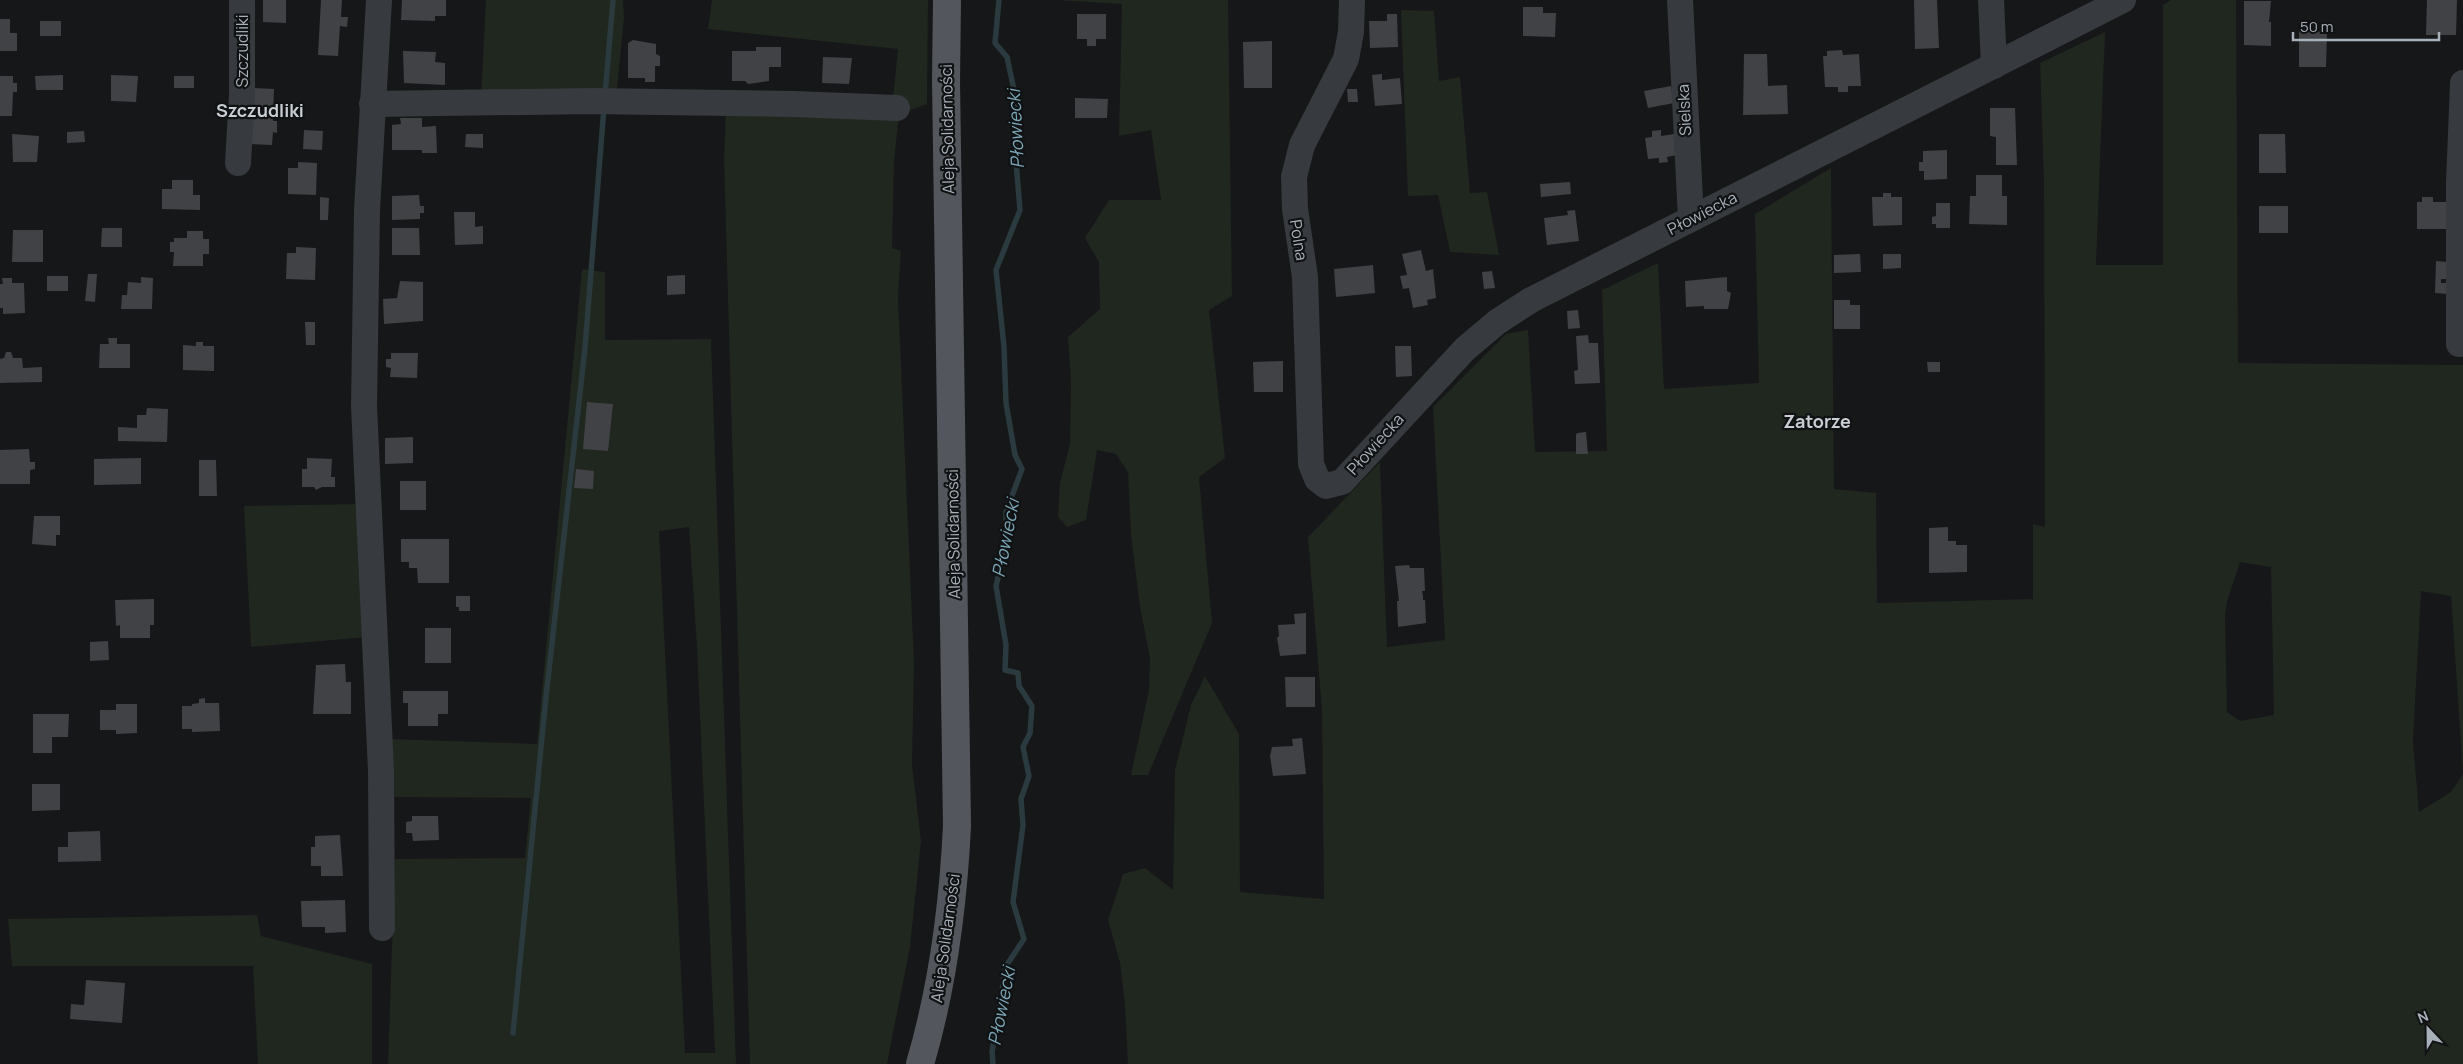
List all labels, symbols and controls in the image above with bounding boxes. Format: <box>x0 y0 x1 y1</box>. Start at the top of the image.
scale bar <box>2293 10 2439 42</box>
street label: Szczudliki <box>231 14 253 88</box>
text: 50 m <box>2300 16 2334 37</box>
street label: Aleja Solidarności <box>935 64 959 194</box>
street label: Sielska <box>1672 83 1696 137</box>
water label: Płowiecki <box>1001 86 1029 169</box>
district label: Szczudliki <box>216 98 304 122</box>
street label: Płowiecka <box>1663 186 1741 240</box>
street label: Polna <box>1285 218 1313 262</box>
street label: Płowiecka <box>1342 409 1408 479</box>
district label: Zatorze <box>1783 409 1851 433</box>
street label: Aleja Solidarności <box>941 469 965 599</box>
water label: Płowiecki <box>986 494 1025 579</box>
street label: Aleja Solidarności <box>925 872 965 1004</box>
water label: Płowiecki <box>982 962 1021 1047</box>
north arrow <box>2403 1004 2453 1054</box>
text: N <box>2415 1006 2431 1027</box>

